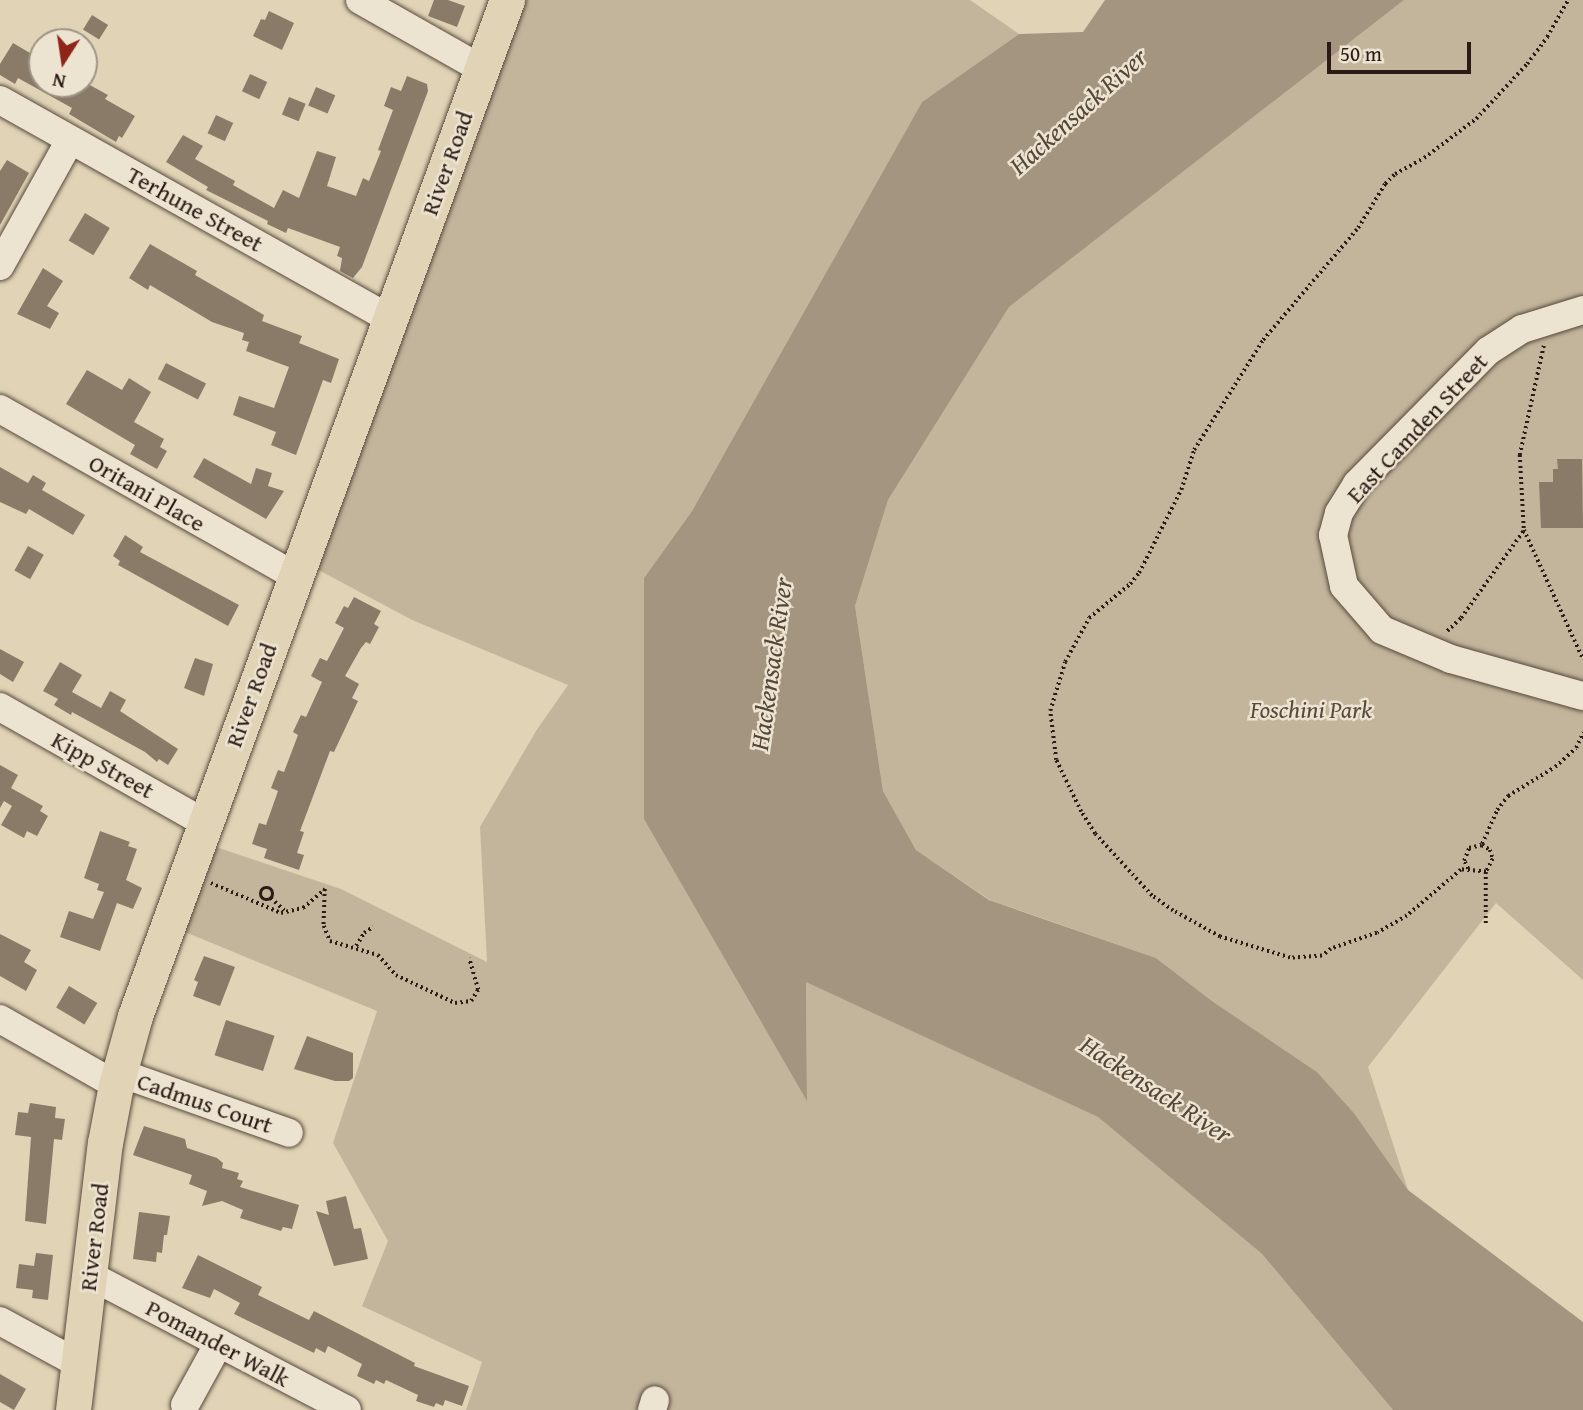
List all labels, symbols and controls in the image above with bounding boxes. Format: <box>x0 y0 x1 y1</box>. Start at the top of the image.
north arrow <box>28 28 98 98</box>
scale bar <box>1331 28 1474 72</box>
text: 50 m <box>1340 38 1382 69</box>
water label: Hackensack River <box>1003 41 1153 181</box>
text: N <box>50 67 68 97</box>
street label: River Road <box>415 107 479 219</box>
street label: Terhune Street <box>122 160 268 258</box>
street label: East Camden Street <box>1340 347 1494 509</box>
street label: Oritani Place <box>84 448 210 538</box>
water label: Hackensack River <box>743 576 799 752</box>
street label: River Road <box>219 639 283 751</box>
park label: Foschini Park <box>1250 696 1372 724</box>
street label: Kipp Street <box>47 725 159 805</box>
water label: Hackensack River <box>1074 1028 1238 1150</box>
street label: Cadmus Court <box>134 1066 276 1140</box>
street label: River Road <box>73 1181 115 1293</box>
street label: Pomander Walk <box>141 1293 295 1393</box>

